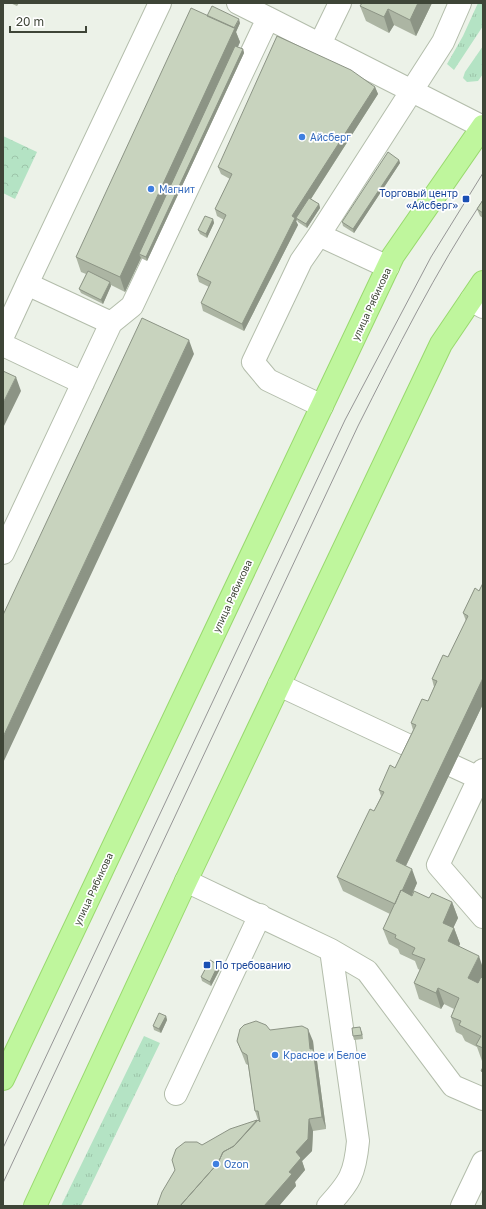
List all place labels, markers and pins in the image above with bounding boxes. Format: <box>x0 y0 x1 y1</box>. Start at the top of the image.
place label: Айсберг <box>310 131 351 143</box>
marker: Айсберг <box>297 132 307 142</box>
place label: Магнит <box>159 183 195 195</box>
marker: Магнит <box>146 184 156 194</box>
place label: Торговый центр «Айсберг» <box>379 187 458 211</box>
marker: Торговый центр «Айсберг» <box>461 194 471 204</box>
place label: По требованию <box>215 959 291 971</box>
marker: По требованию <box>202 960 212 970</box>
place label: Красное и Белое <box>283 1049 366 1061</box>
marker: Красное и Белое <box>270 1050 280 1060</box>
place label: Ozon <box>224 1158 249 1170</box>
marker: Ozon <box>211 1159 221 1169</box>

